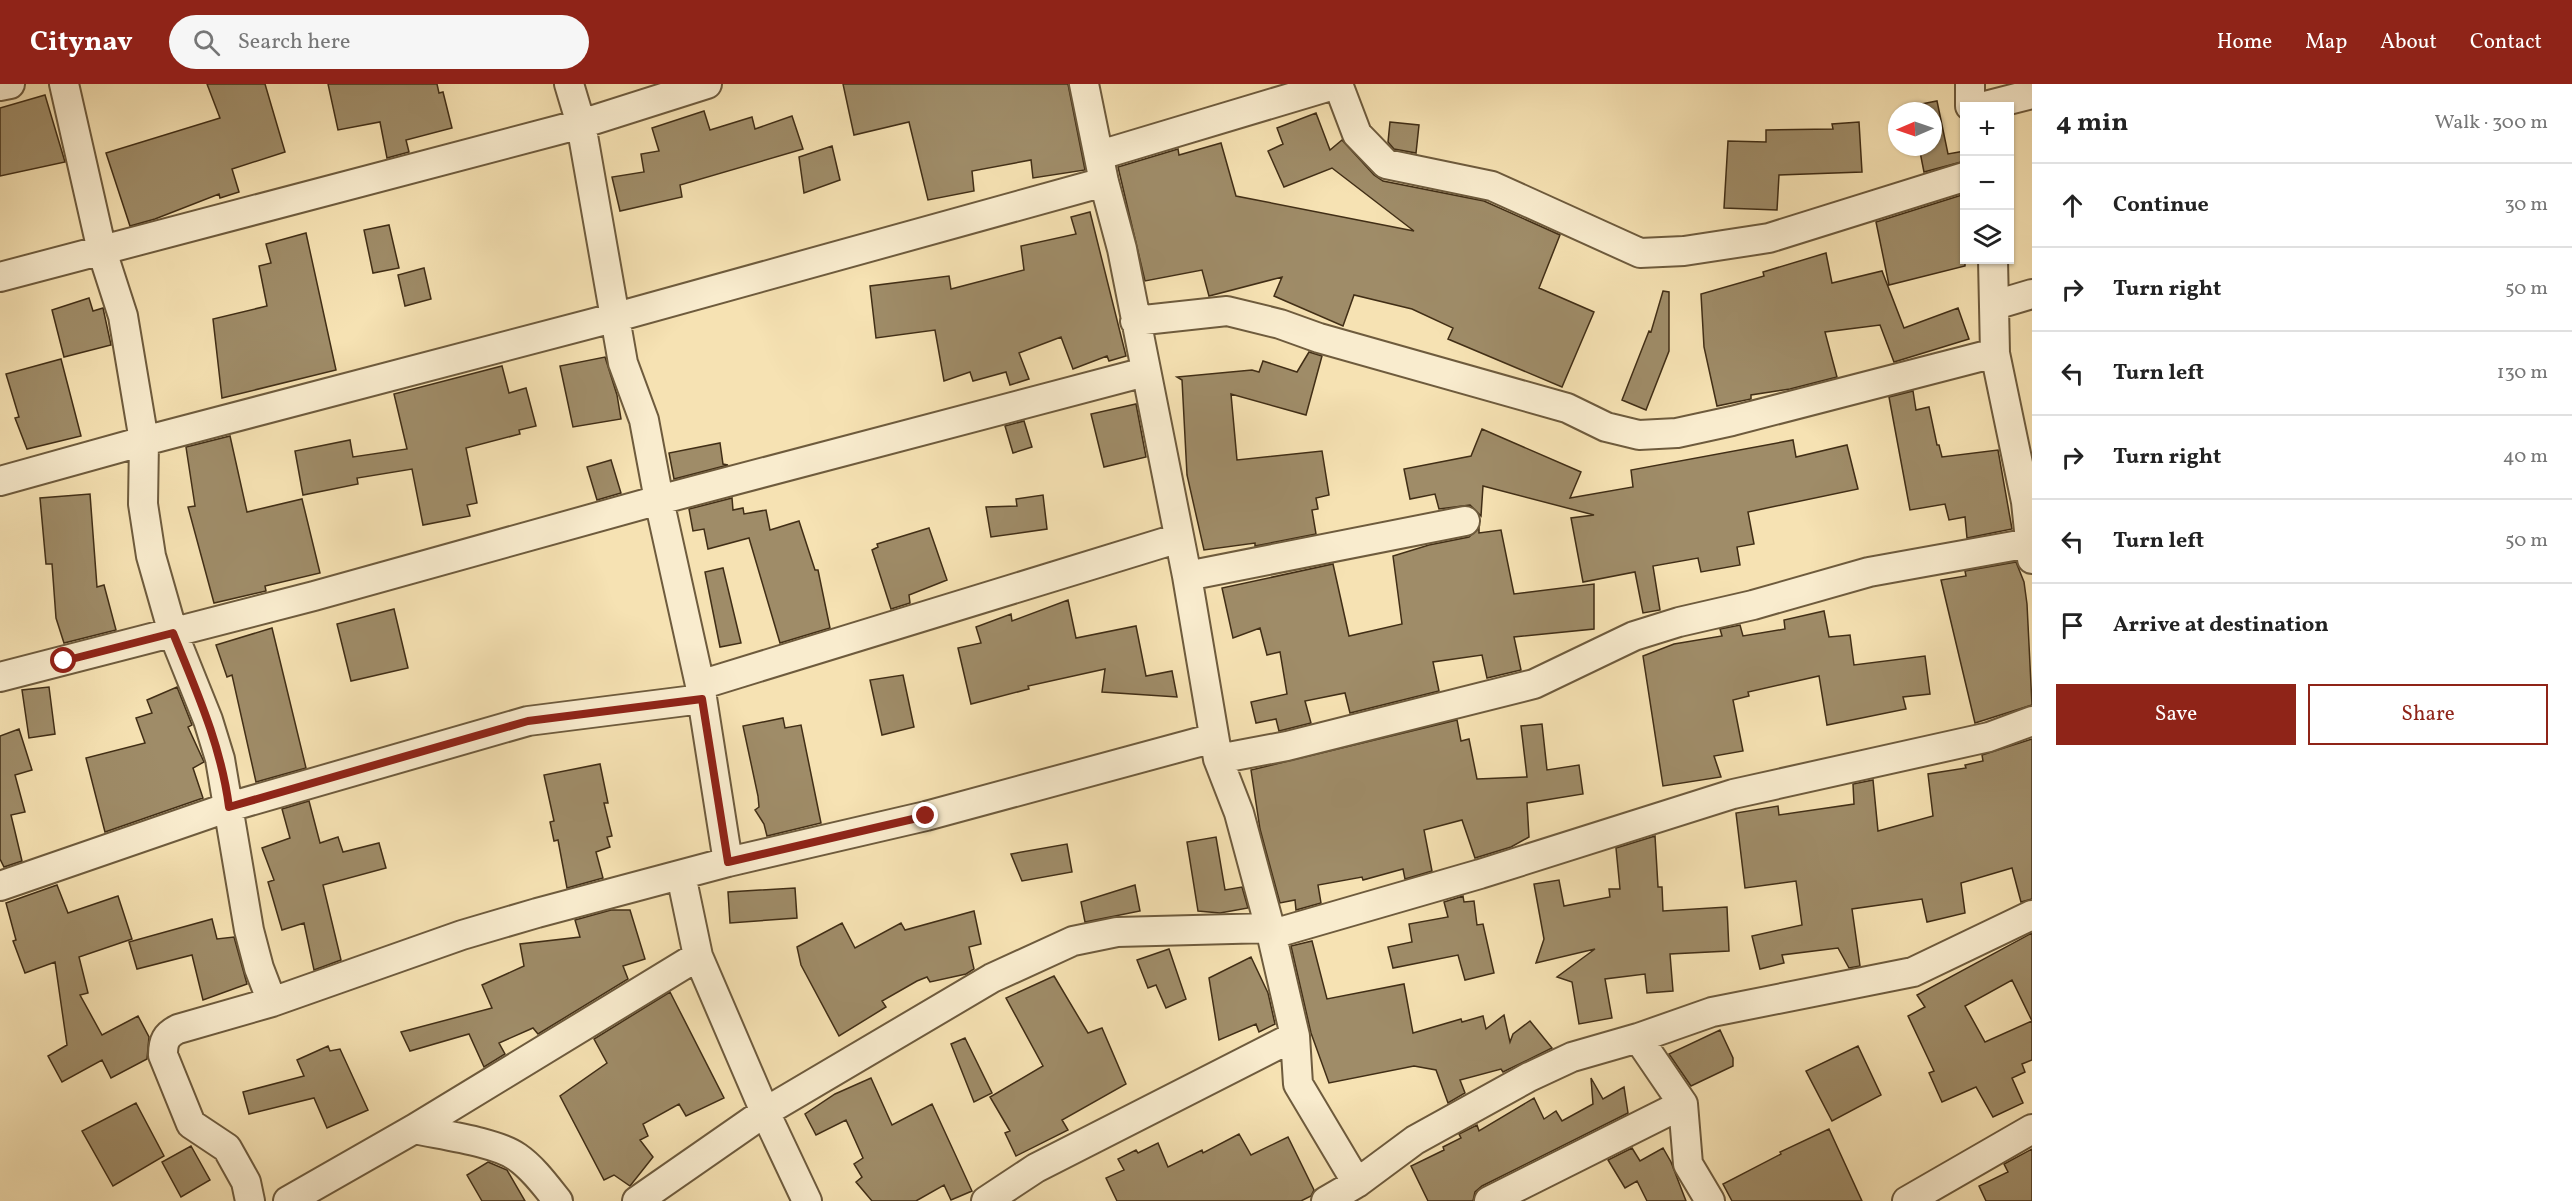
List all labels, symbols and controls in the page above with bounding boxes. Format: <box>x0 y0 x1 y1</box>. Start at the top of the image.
search box <box>169 15 589 69</box>
text: Citynav <box>30 23 133 62</box>
icon: search <box>190 26 223 59</box>
text: Search here <box>238 27 350 58</box>
text: Home <box>2217 28 2272 57</box>
text: Map <box>2305 28 2347 57</box>
text: About <box>2380 28 2437 57</box>
text: Contact <box>2470 28 2542 57</box>
north arrow <box>1888 102 1942 156</box>
map controls <box>1960 102 2014 264</box>
button: + <box>1960 102 2014 156</box>
text: 4 min <box>2056 105 2128 141</box>
text: Walk · 300 m <box>2435 109 2548 137</box>
button: − <box>1960 156 2014 210</box>
icon: ahead <box>2056 189 2089 222</box>
text: Continue <box>2113 190 2209 221</box>
text: 30 m <box>2504 191 2548 219</box>
button: layers <box>1960 210 2014 264</box>
icon: right <box>2056 273 2089 306</box>
text: Turn right <box>2113 274 2221 305</box>
text: 50 m <box>2505 275 2548 303</box>
icon: left <box>2056 357 2089 390</box>
text: Turn left <box>2113 358 2204 389</box>
text: 130 m <box>2497 359 2548 387</box>
icon: right <box>2056 441 2089 474</box>
text: Turn right <box>2113 442 2221 473</box>
text: 40 m <box>2503 443 2548 471</box>
icon: left <box>2056 525 2089 558</box>
text: Turn left <box>2113 526 2204 557</box>
text: 50 m <box>2505 527 2548 555</box>
icon: arrive <box>2056 609 2089 642</box>
text: Arrive at destination <box>2113 610 2329 641</box>
route start <box>50 647 76 673</box>
button: Save <box>2056 684 2296 745</box>
button: Share <box>2308 684 2548 745</box>
route end <box>912 802 938 828</box>

